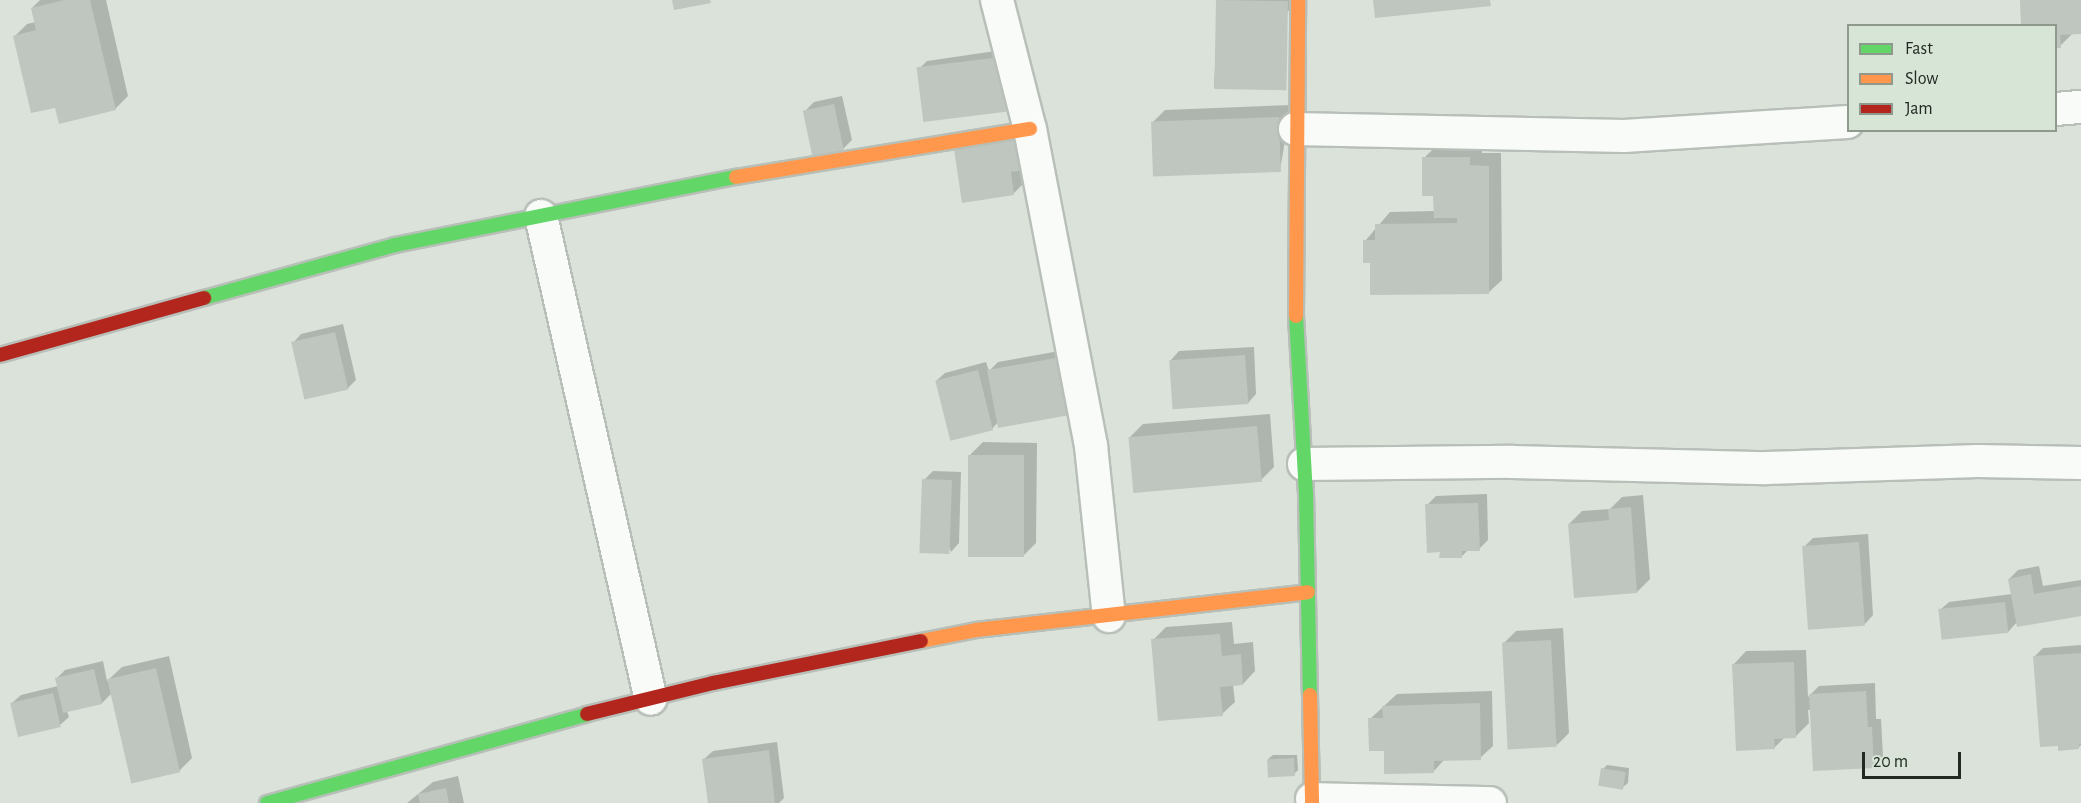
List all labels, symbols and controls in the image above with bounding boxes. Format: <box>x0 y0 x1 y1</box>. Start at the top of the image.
legend <box>1847 24 2057 132</box>
text: Fast <box>1905 40 1933 58</box>
text: Slow <box>1905 70 1938 88</box>
text: Jam <box>1905 100 1933 118</box>
scale bar <box>1865 740 1964 778</box>
text: 20 m <box>1873 753 1908 771</box>

